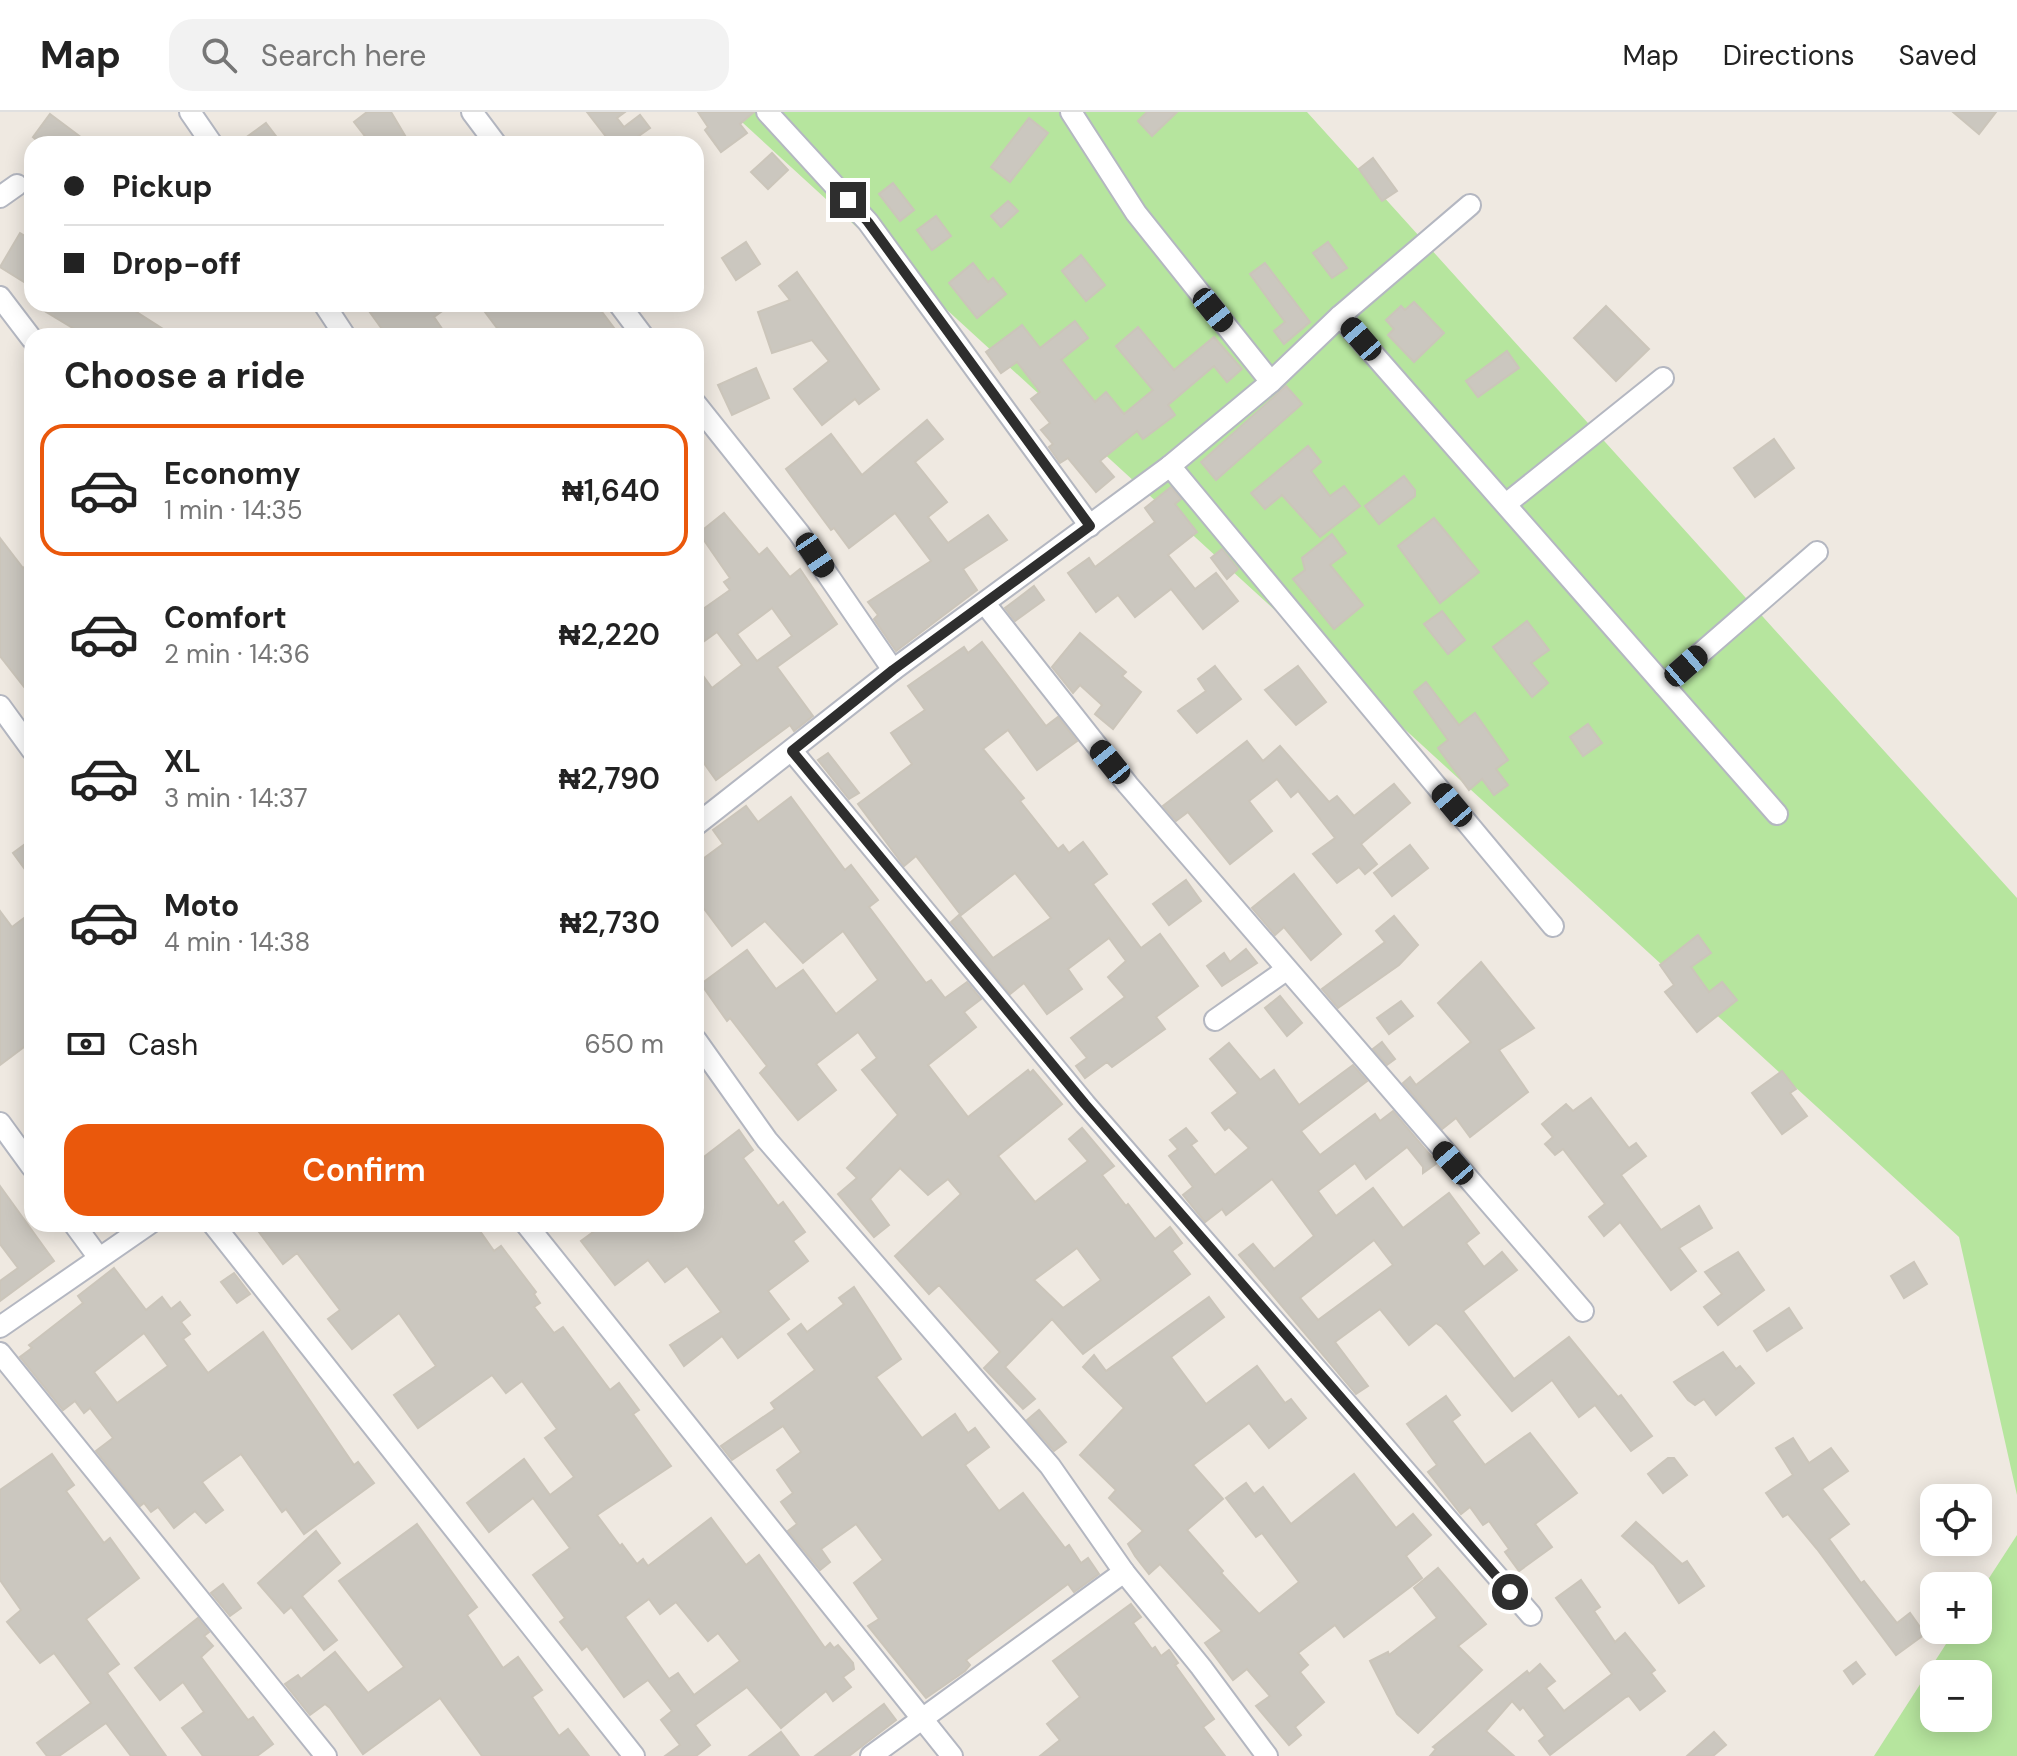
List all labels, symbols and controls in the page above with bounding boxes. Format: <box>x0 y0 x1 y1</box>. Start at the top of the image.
search box <box>169 19 729 91</box>
text: Map <box>40 30 121 80</box>
icon: search <box>197 33 241 77</box>
text: Search here <box>261 36 426 75</box>
text: Map <box>1622 37 1679 74</box>
text: Directions <box>1723 37 1855 74</box>
text: Saved <box>1899 37 1977 74</box>
text: Pickup <box>112 167 212 206</box>
route end <box>830 182 866 218</box>
text: Drop-off <box>112 244 241 283</box>
car <box>1189 284 1237 336</box>
car <box>1336 313 1386 365</box>
text: Choose a ride <box>64 352 305 399</box>
icon: car <box>68 454 140 526</box>
text: Economy <box>164 454 301 493</box>
text: ₦1,640 <box>562 471 660 510</box>
text: 1 min · 14:35 <box>164 493 303 527</box>
car <box>792 528 838 582</box>
icon: car <box>68 598 140 670</box>
text: Comfort <box>164 598 287 637</box>
text: ₦2,220 <box>559 615 660 654</box>
text: 2 min · 14:36 <box>164 637 310 671</box>
car <box>1660 641 1712 691</box>
car <box>1086 736 1134 788</box>
icon: car <box>68 742 140 814</box>
text: XL <box>164 742 201 781</box>
text: ₦2,790 <box>559 759 660 798</box>
car <box>1427 779 1477 831</box>
text: 3 min · 14:37 <box>164 781 308 815</box>
icon: car <box>68 886 140 958</box>
text: Moto <box>164 886 239 925</box>
text: ₦2,730 <box>560 903 660 942</box>
text: 4 min · 14:38 <box>164 925 310 959</box>
icon: cash <box>64 1022 108 1066</box>
text: Cash <box>128 1025 198 1064</box>
text: 650 m <box>584 1027 664 1061</box>
button: Confirm <box>64 1124 664 1216</box>
car <box>1428 1137 1478 1189</box>
map controls <box>1920 1484 1992 1732</box>
button: locate <box>1920 1484 1992 1556</box>
button: + <box>1920 1572 1992 1644</box>
route start <box>1492 1574 1528 1610</box>
button: − <box>1920 1660 1992 1732</box>

